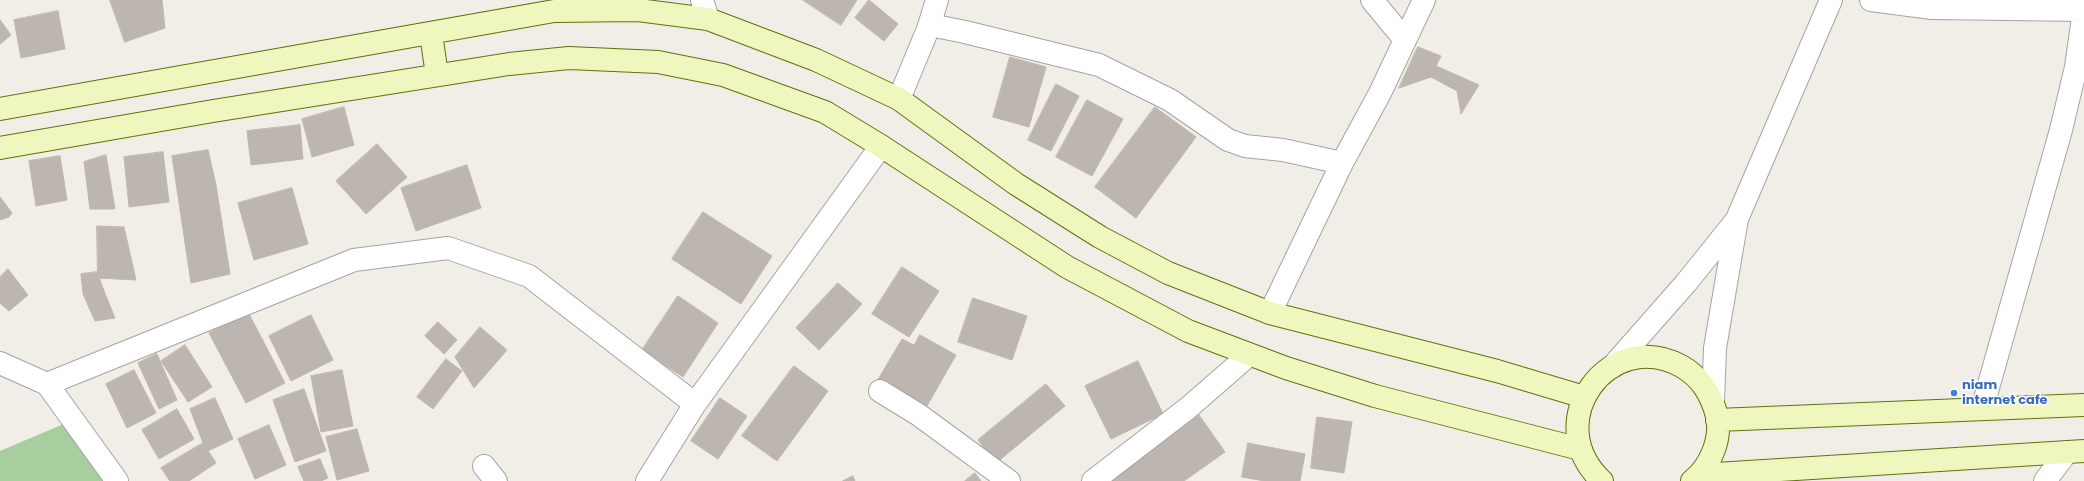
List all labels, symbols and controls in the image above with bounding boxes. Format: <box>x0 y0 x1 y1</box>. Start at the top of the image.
place label: niam internet cafe <box>1962 378 2048 409</box>
marker: niam internet cafe <box>1949 388 1959 398</box>

